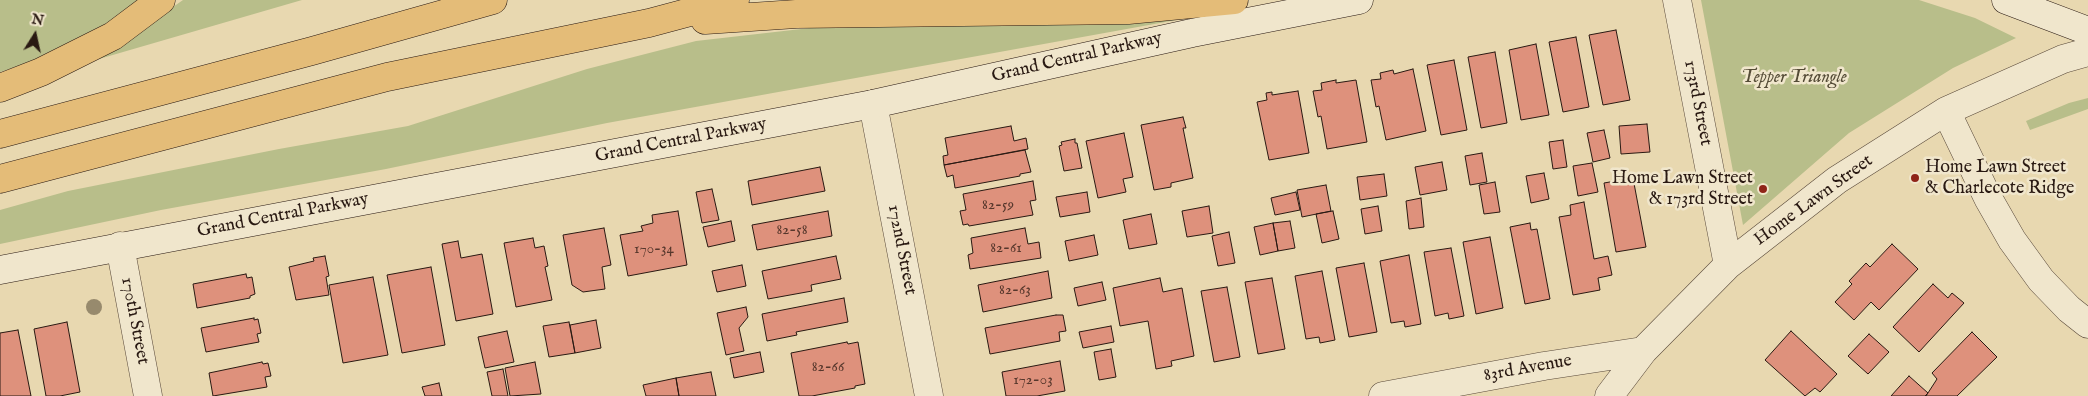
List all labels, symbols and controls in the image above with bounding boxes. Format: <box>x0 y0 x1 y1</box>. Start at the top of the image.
north arrow <box>10 10 60 60</box>
text: N <box>30 10 45 30</box>
street label: Grand Central Parkway <box>990 28 1164 88</box>
street label: 173rd Street <box>1678 58 1716 148</box>
park label: Tepper Triangle <box>1741 67 1847 89</box>
street label: Grand Central Parkway <box>593 114 769 168</box>
street label: Home Lawn Street <box>1750 151 1878 251</box>
place label: Home Lawn Street & Charlecote Ridge <box>1925 157 2074 200</box>
place label: Home Lawn Street & 173rd Street <box>1612 168 1753 210</box>
marker: Home Lawn Street & Charlecote Ridge <box>1909 172 1921 184</box>
marker: Home Lawn Street & 173rd Street <box>1757 183 1769 195</box>
street label: Grand Central Parkway <box>195 189 371 243</box>
house number: 82-59 <box>982 197 1014 215</box>
street label: 172nd Street <box>882 203 920 297</box>
house number: 82-58 <box>776 222 808 240</box>
house number: 82-61 <box>990 240 1022 258</box>
house number: 170-34 <box>634 241 674 259</box>
street label: 170th Street <box>115 276 153 366</box>
house number: 82-63 <box>999 282 1031 300</box>
street label: 83rd Avenue <box>1482 351 1574 387</box>
house number: 82-66 <box>812 359 844 377</box>
house number: 172-03 <box>1013 372 1053 390</box>

